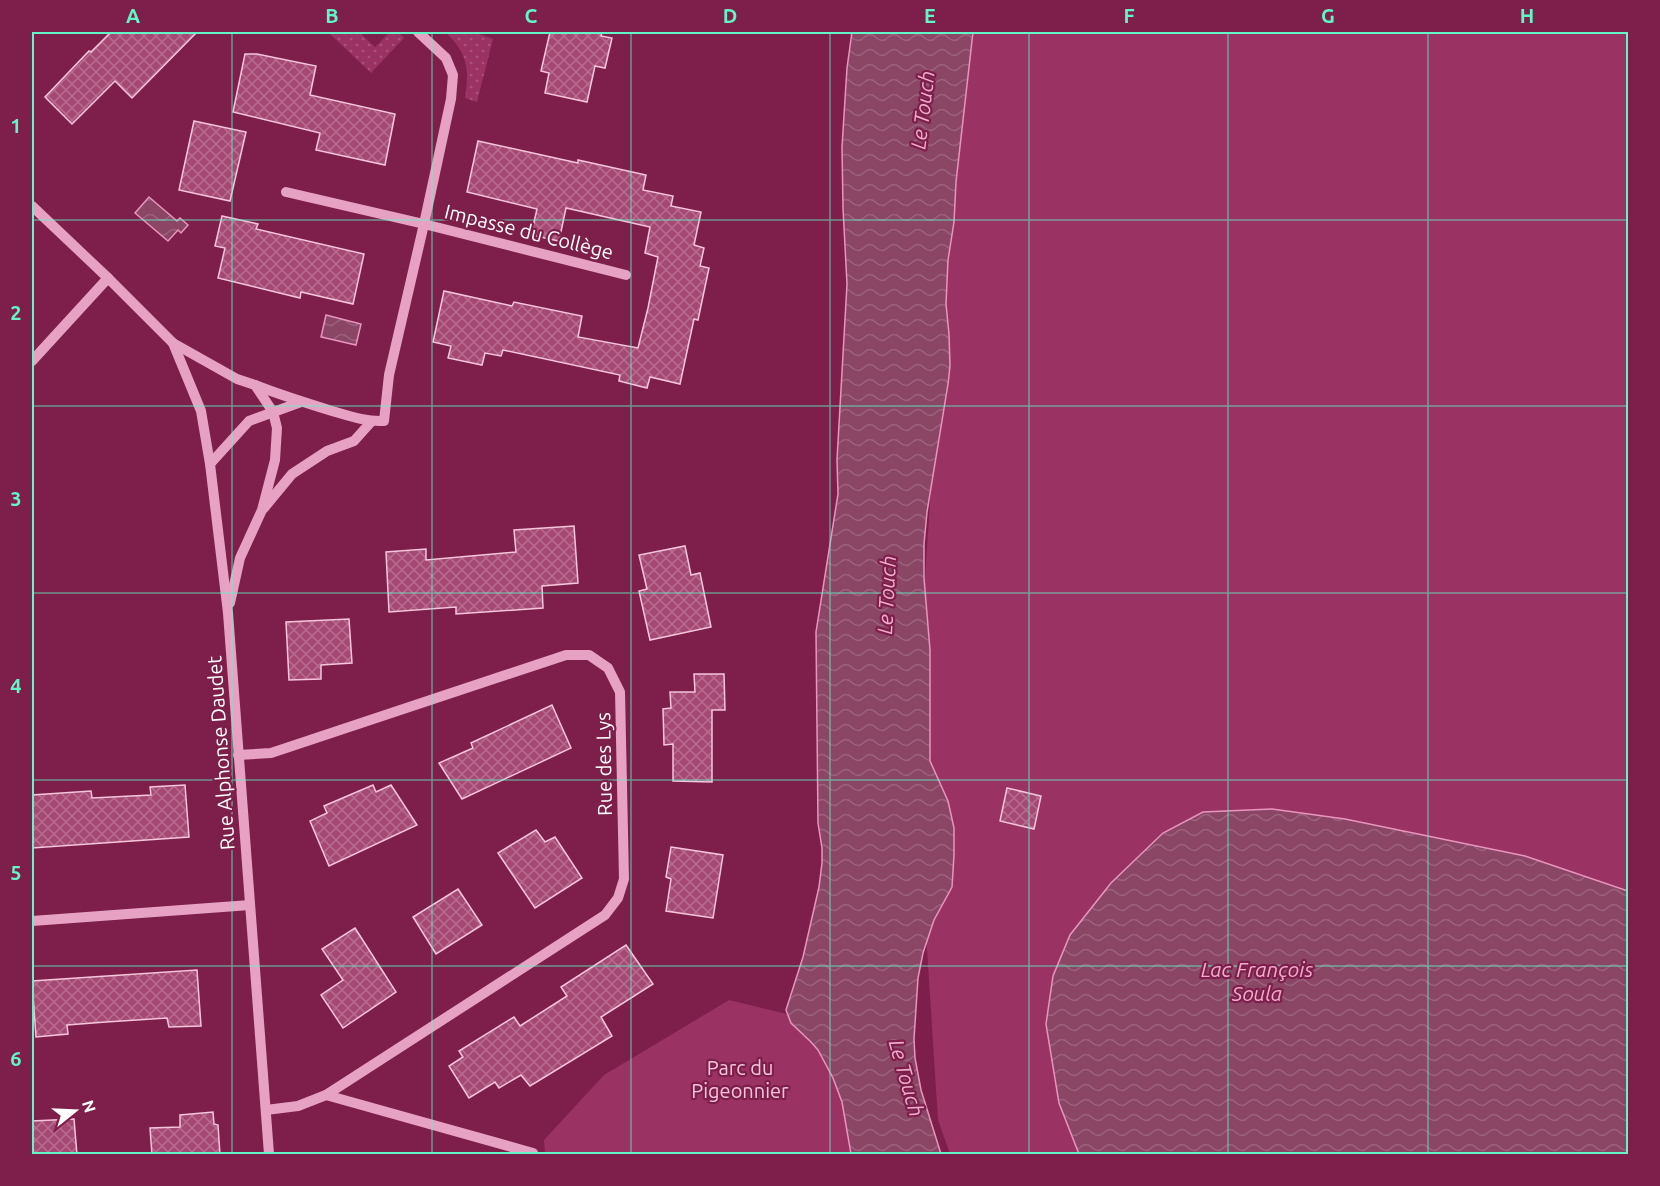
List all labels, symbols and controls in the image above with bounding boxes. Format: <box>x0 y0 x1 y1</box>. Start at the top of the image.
text: A <box>126 4 140 27</box>
text: B <box>325 4 339 27</box>
text: C <box>525 4 538 27</box>
text: D <box>723 4 737 27</box>
text: E <box>924 4 936 27</box>
text: F <box>1123 4 1135 27</box>
text: G <box>1321 4 1335 27</box>
text: H <box>1520 4 1534 27</box>
water label: Le Touch <box>905 69 939 151</box>
text: 1 <box>10 114 22 137</box>
street label: Impasse du Collège <box>442 199 616 264</box>
text: 2 <box>10 301 22 324</box>
text: 3 <box>10 487 22 510</box>
water label: Le Touch <box>872 555 900 635</box>
street label: Rue Alphonse Daudet <box>202 655 239 851</box>
text: 4 <box>10 674 22 697</box>
street label: Rue des Lys <box>591 712 616 816</box>
text: 5 <box>10 861 22 884</box>
water label: Lac François Soula <box>1201 957 1313 1005</box>
water label: Le Touch <box>885 1036 929 1119</box>
text: 6 <box>10 1047 22 1070</box>
park label: Parc du Pigeonnier <box>691 1056 789 1102</box>
north arrow <box>45 1081 105 1141</box>
text: N <box>79 1098 100 1115</box>

